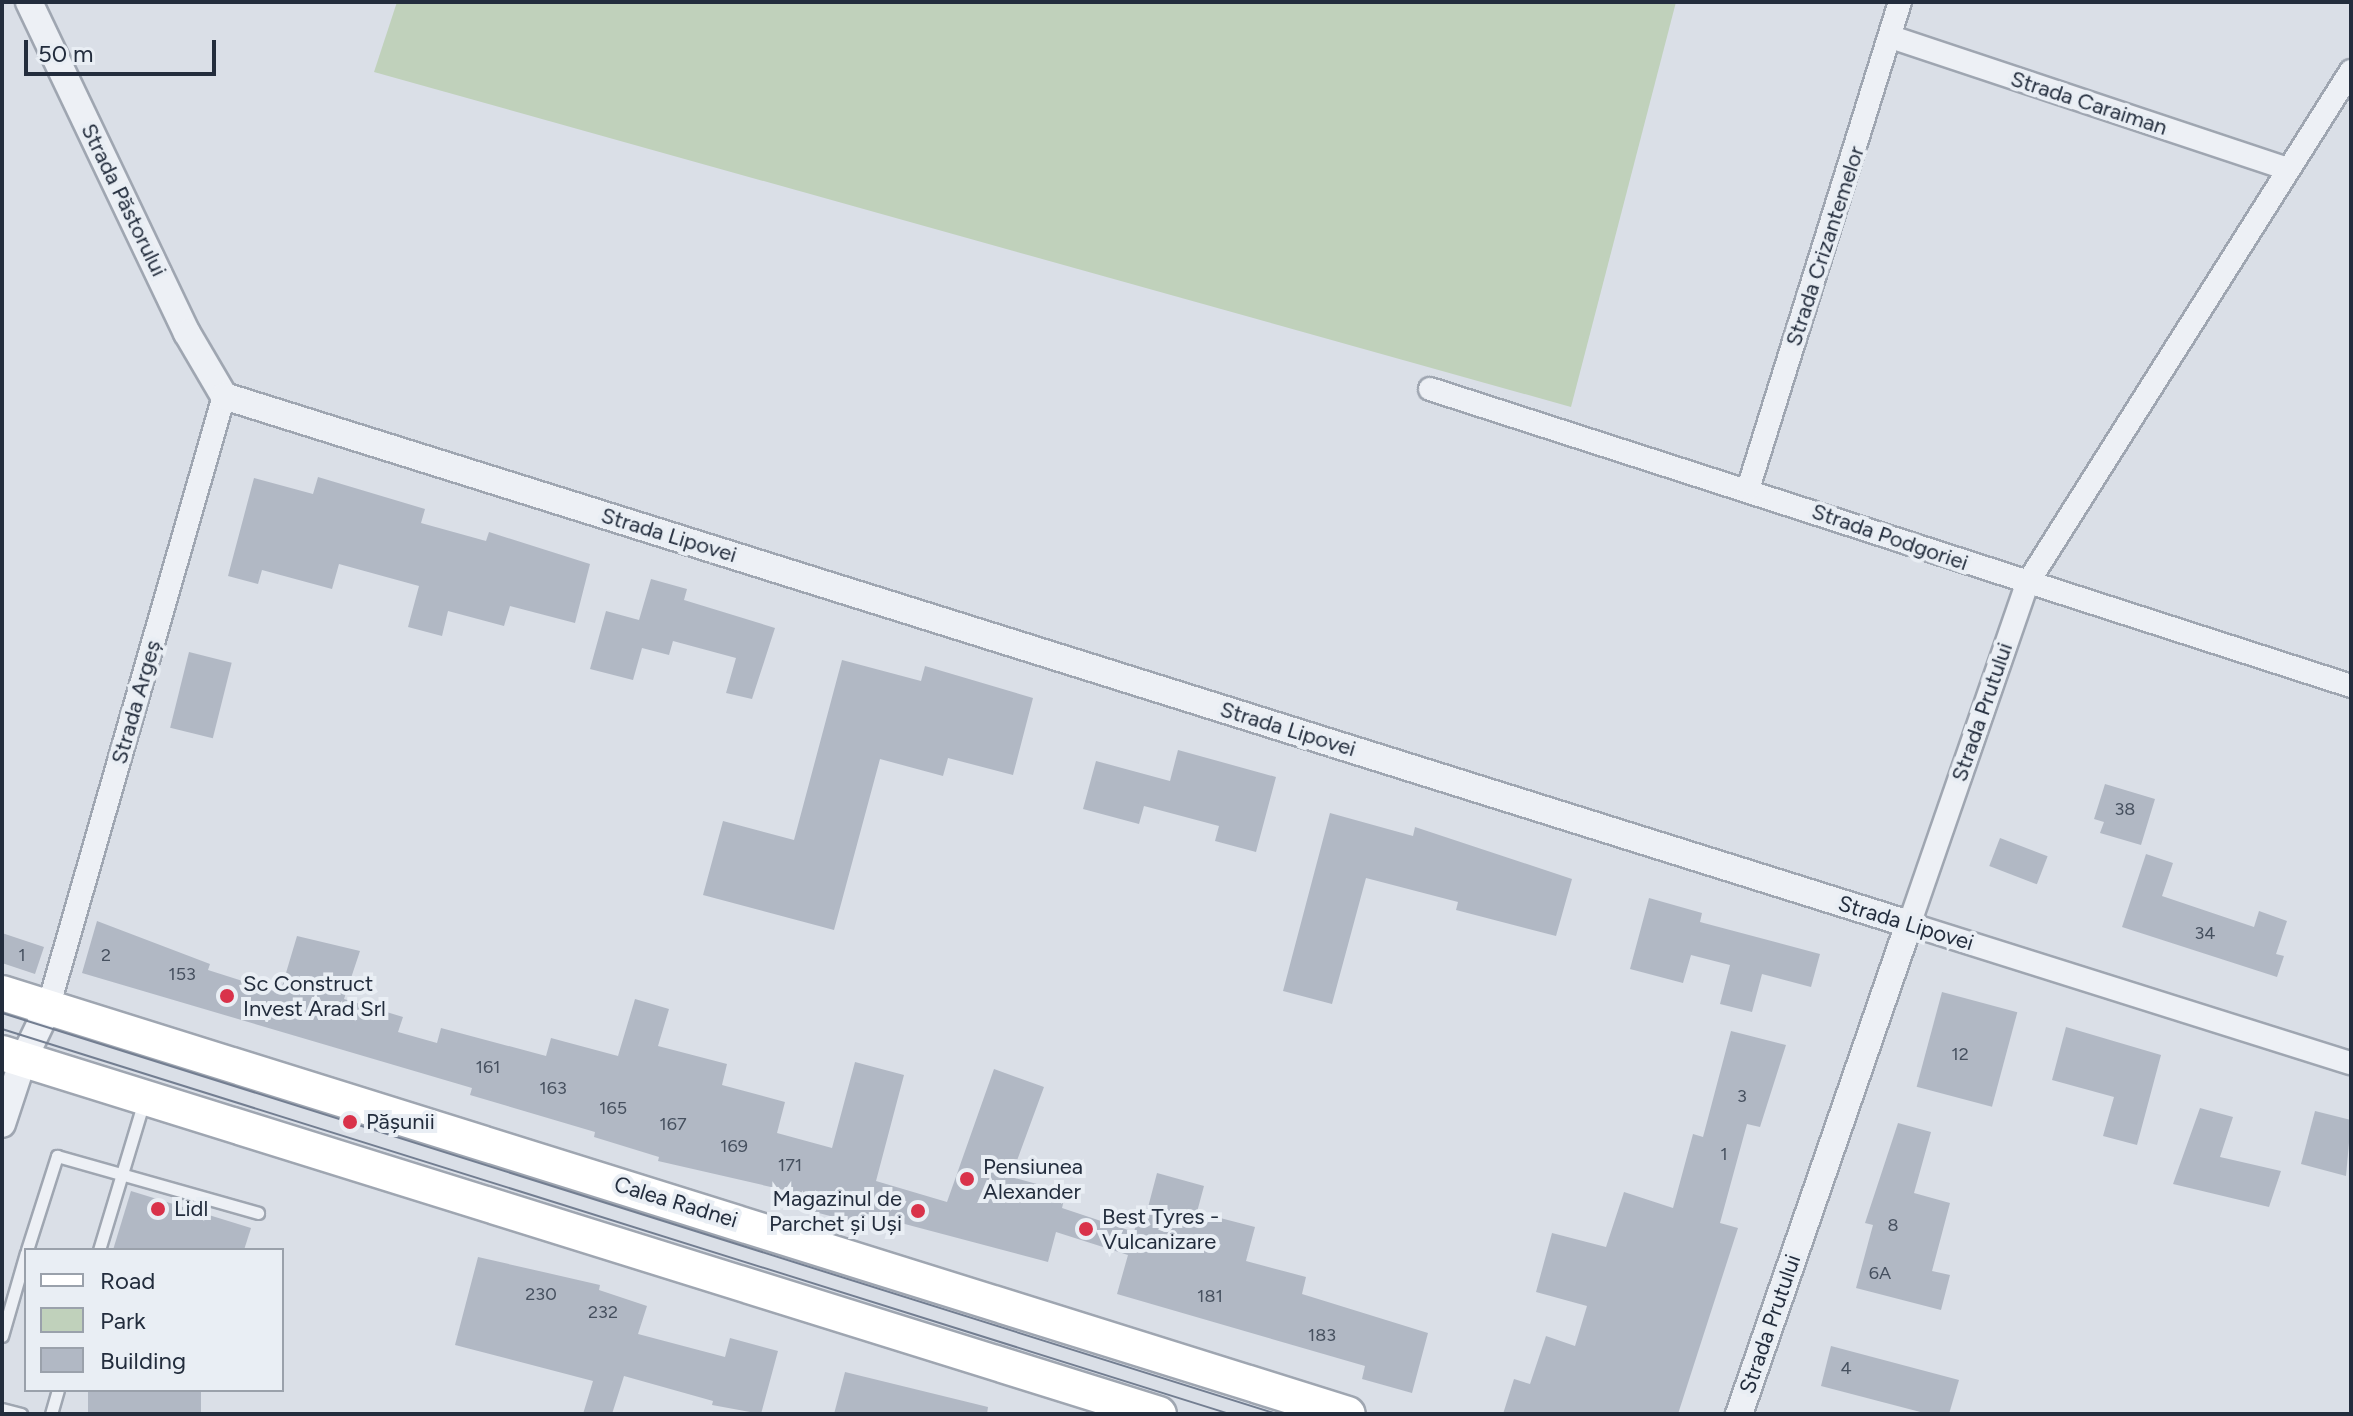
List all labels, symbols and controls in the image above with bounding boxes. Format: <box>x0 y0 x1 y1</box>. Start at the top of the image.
scale bar <box>28 24 220 74</box>
text: 50 m <box>38 39 94 68</box>
street label: Strada Caraiman <box>2007 65 2171 141</box>
street label: Strada Păstorului <box>76 119 172 281</box>
street label: Strada Crizantemelor <box>1780 143 1870 349</box>
street label: Strada Podgoriei <box>1808 498 1972 576</box>
street label: Strada Lipovei <box>598 502 740 568</box>
street label: Strada Argeș <box>106 637 166 767</box>
street label: Strada Prutului <box>1946 639 2018 785</box>
street label: Strada Lipovei <box>1217 696 1359 762</box>
house number: 38 <box>2115 798 2135 820</box>
street label: Strada Lipovei <box>1835 890 1977 956</box>
house number: 34 <box>2195 922 2215 944</box>
house number: 1 <box>18 944 26 966</box>
house number: 2 <box>101 944 111 966</box>
house number: 153 <box>168 963 196 985</box>
place label: Sc Construct Invest Arad Srl <box>243 970 386 1022</box>
marker: Sc Construct Invest Arad Srl <box>218 987 236 1005</box>
house number: 12 <box>1951 1043 1969 1065</box>
house number: 161 <box>475 1056 501 1078</box>
house number: 163 <box>539 1077 567 1099</box>
house number: 3 <box>1737 1085 1747 1107</box>
house number: 165 <box>599 1097 627 1119</box>
place label: Pășunii <box>366 1109 435 1135</box>
marker: Pășunii <box>341 1113 359 1131</box>
house number: 167 <box>659 1113 687 1135</box>
house number: 169 <box>720 1135 748 1157</box>
house number: 1 <box>1720 1143 1728 1165</box>
place label: Pensiunea Alexander <box>983 1153 1083 1204</box>
house number: 171 <box>778 1154 802 1176</box>
marker: Pensiunea Alexander <box>958 1170 976 1188</box>
street label: Calea Radnei <box>611 1171 741 1233</box>
place label: Magazinul de Parchet și Uși <box>769 1185 902 1236</box>
place label: Lidl <box>174 1196 208 1222</box>
marker: Lidl <box>149 1200 167 1218</box>
marker: Magazinul de Parchet și Uși <box>909 1202 927 1220</box>
place label: Best Tyres - Vulcanizare <box>1102 1203 1219 1254</box>
house number: 8 <box>1887 1214 1899 1236</box>
marker: Best Tyres - Vulcanizare <box>1077 1220 1095 1238</box>
legend <box>24 1248 284 1392</box>
street label: Strada Prutului <box>1734 1251 1806 1397</box>
house number: 6A <box>1869 1262 1891 1284</box>
text: Road <box>100 1266 155 1295</box>
house number: 230 <box>525 1283 557 1305</box>
house number: 181 <box>1197 1285 1223 1307</box>
house number: 232 <box>588 1301 618 1323</box>
text: Park <box>100 1306 146 1335</box>
house number: 183 <box>1308 1324 1336 1346</box>
text: Building <box>100 1346 186 1375</box>
house number: 4 <box>1840 1357 1852 1379</box>

